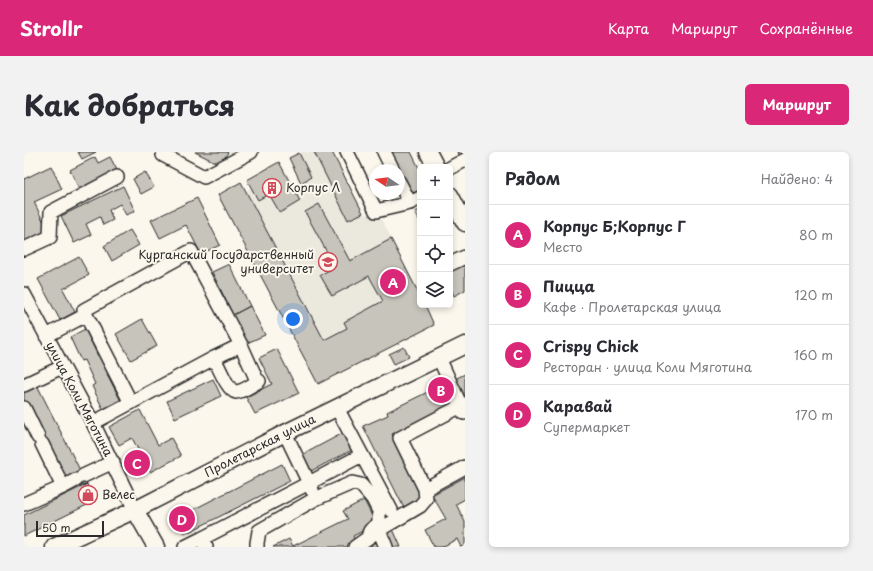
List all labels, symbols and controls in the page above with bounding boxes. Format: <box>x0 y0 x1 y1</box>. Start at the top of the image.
text: Strollr <box>20 14 83 42</box>
text: Карта <box>608 18 649 39</box>
text: Маршрут <box>671 18 737 39</box>
text: Сохранённые <box>759 18 853 39</box>
text: Как добраться <box>24 83 235 126</box>
button: Маршрут <box>745 84 849 125</box>
north arrow <box>369 164 405 200</box>
map controls <box>417 164 453 308</box>
button: + <box>417 164 453 200</box>
text: Рядом <box>505 165 560 191</box>
text: Найдено: 4 <box>761 169 833 188</box>
building icon: Корпус Л <box>261 177 283 199</box>
place label: Корпус Л <box>286 178 341 196</box>
button: − <box>417 200 453 236</box>
text: Корпус Б;Корпус Г <box>543 214 686 237</box>
text: A <box>513 225 523 244</box>
text: 80 m <box>799 225 833 244</box>
button: locate <box>417 236 453 272</box>
text: Место <box>543 237 583 256</box>
place label: Курганский Государственный университет <box>138 245 314 277</box>
school or university icon: Курганский Государственный университет <box>317 251 339 273</box>
pin: A <box>380 267 406 297</box>
button: layers <box>417 272 453 308</box>
text: Пицца <box>543 274 595 297</box>
text: B <box>514 285 522 304</box>
text: 120 m <box>794 285 833 304</box>
text: Кафе · Пролетарская улица <box>543 297 721 316</box>
your location <box>283 309 303 329</box>
text: Crispy Chick <box>543 334 638 357</box>
street label: улица Коли Мяготина <box>42 338 118 460</box>
text: C <box>513 345 523 364</box>
text: 160 m <box>794 345 833 364</box>
text: Ресторан · улица Коли Мяготина <box>543 357 752 376</box>
pin: B <box>428 375 454 405</box>
text: Каравай <box>543 394 612 417</box>
text: D <box>513 405 523 424</box>
text: 170 m <box>795 405 833 424</box>
street label: Пролетарская улица <box>201 409 319 481</box>
text: Супермаркет <box>543 417 630 436</box>
pin: C <box>124 448 150 478</box>
shop icon: Велес <box>77 484 99 506</box>
place label: Велес <box>102 485 135 503</box>
pin: D <box>169 504 195 534</box>
scale bar <box>36 519 104 538</box>
text: 50 m <box>42 519 71 536</box>

